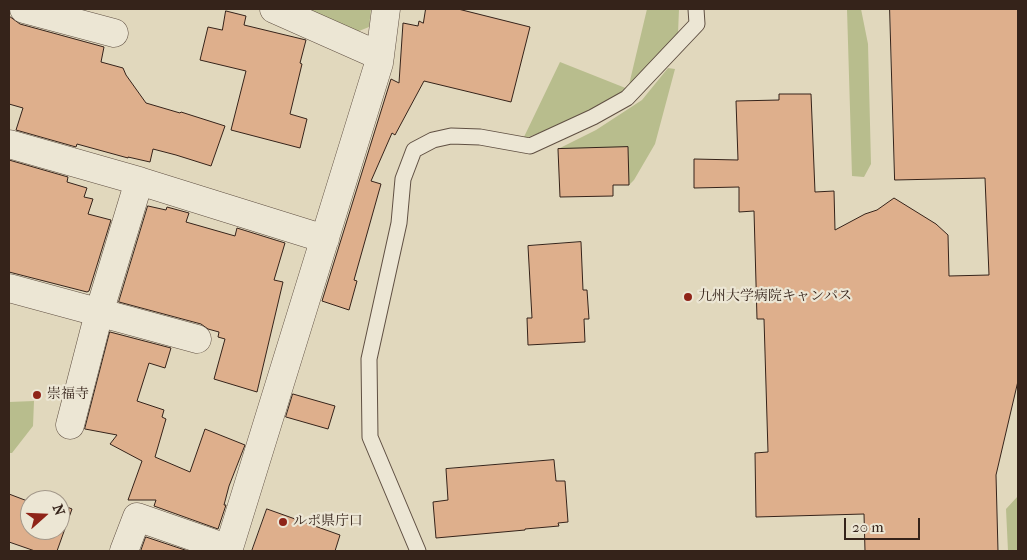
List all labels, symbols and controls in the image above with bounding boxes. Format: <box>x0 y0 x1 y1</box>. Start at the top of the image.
place label: 九州大学病院キャンパス <box>698 289 852 305</box>
marker: 九州大学病院キャンパス <box>682 291 694 303</box>
place label: 崇福寺 <box>47 387 89 403</box>
marker: 崇福寺 <box>31 389 43 401</box>
north arrow <box>20 490 70 540</box>
text: N <box>49 502 68 518</box>
scale bar <box>847 508 923 540</box>
place label: ルポ県庁口 <box>293 514 363 530</box>
marker: ルポ県庁口 <box>277 516 289 528</box>
text: 20 m <box>852 518 884 536</box>

